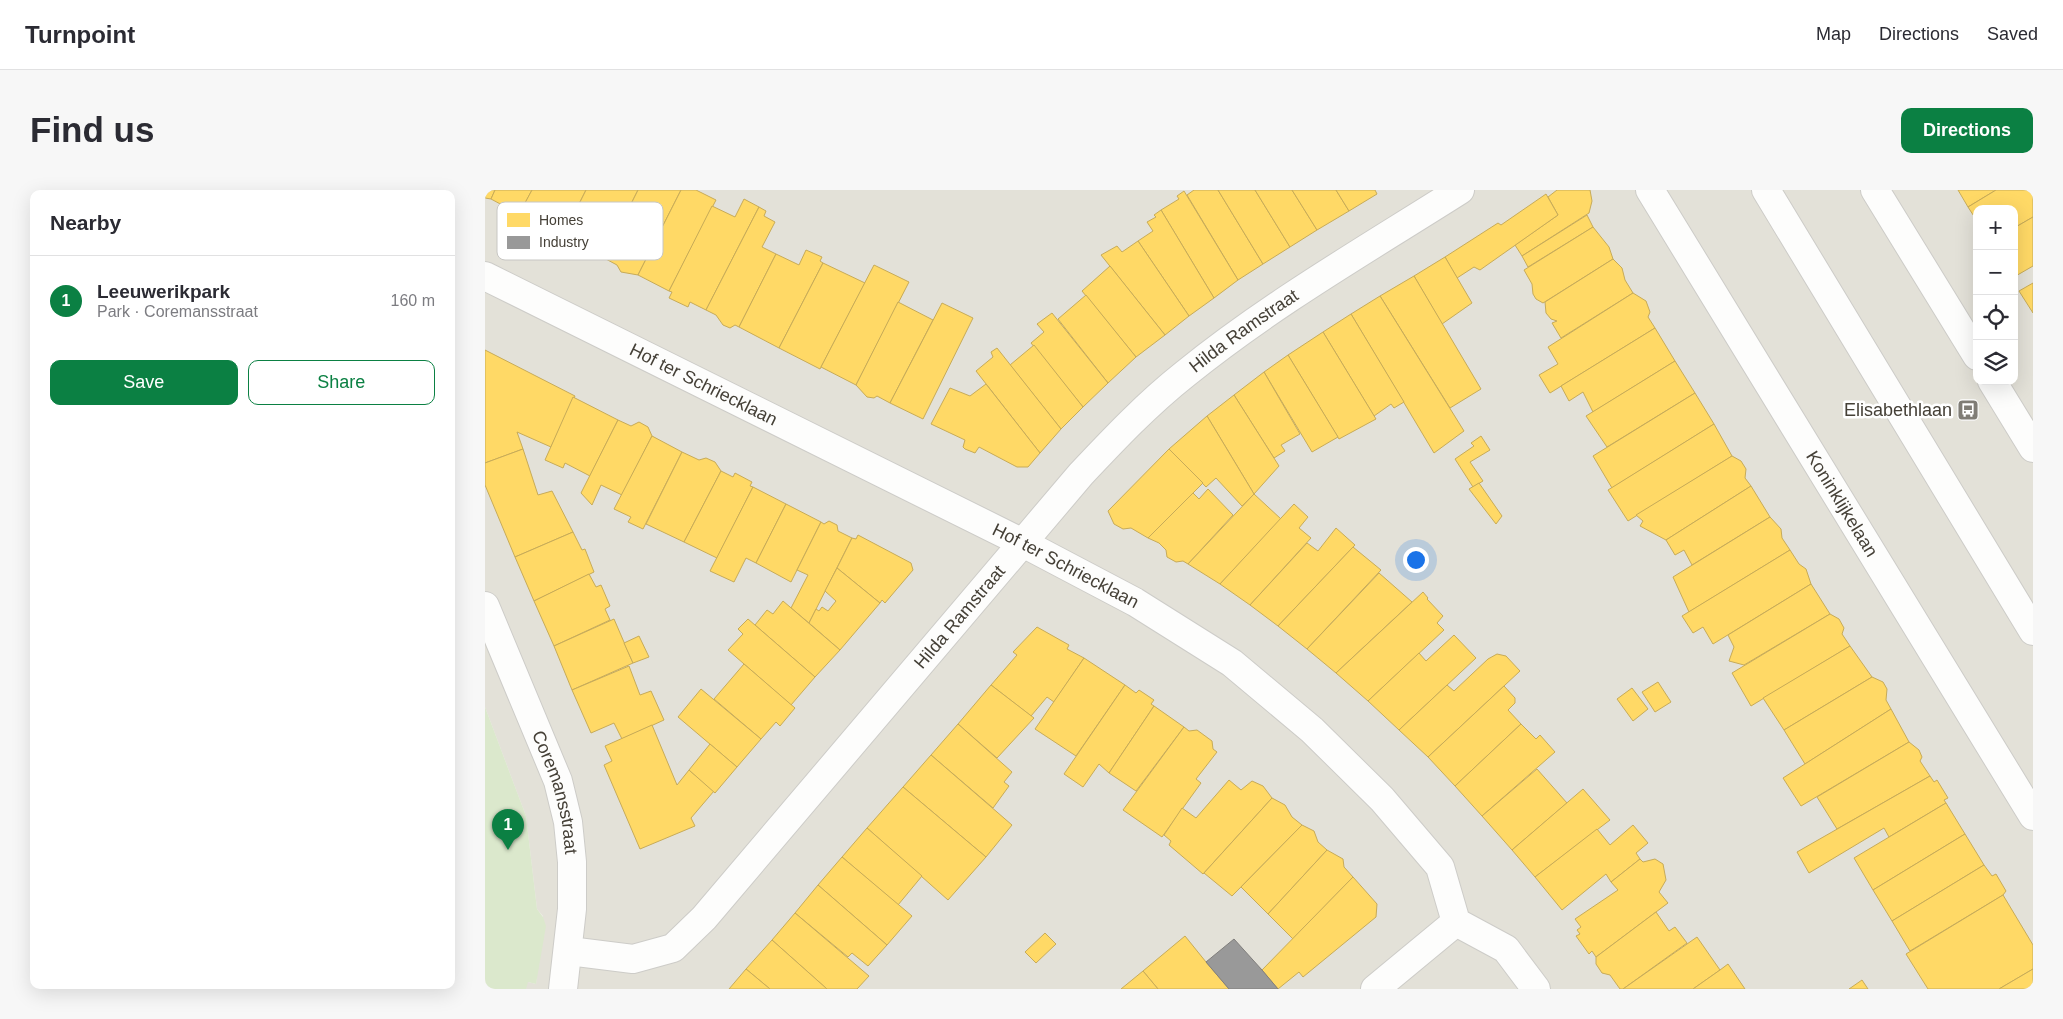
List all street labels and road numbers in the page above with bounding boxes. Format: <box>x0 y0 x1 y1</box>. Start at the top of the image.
street label: Hilda Ramstraat <box>1185 285 1302 377</box>
street label: Hof ter Schriecklaan <box>626 339 781 429</box>
street label: Koninklijkelaan <box>1802 447 1882 560</box>
street label: Hof ter Schriecklaan <box>989 520 1142 612</box>
street label: Hilda Ramstraat <box>910 561 1009 673</box>
street label: Coremansstraat <box>528 728 581 855</box>

